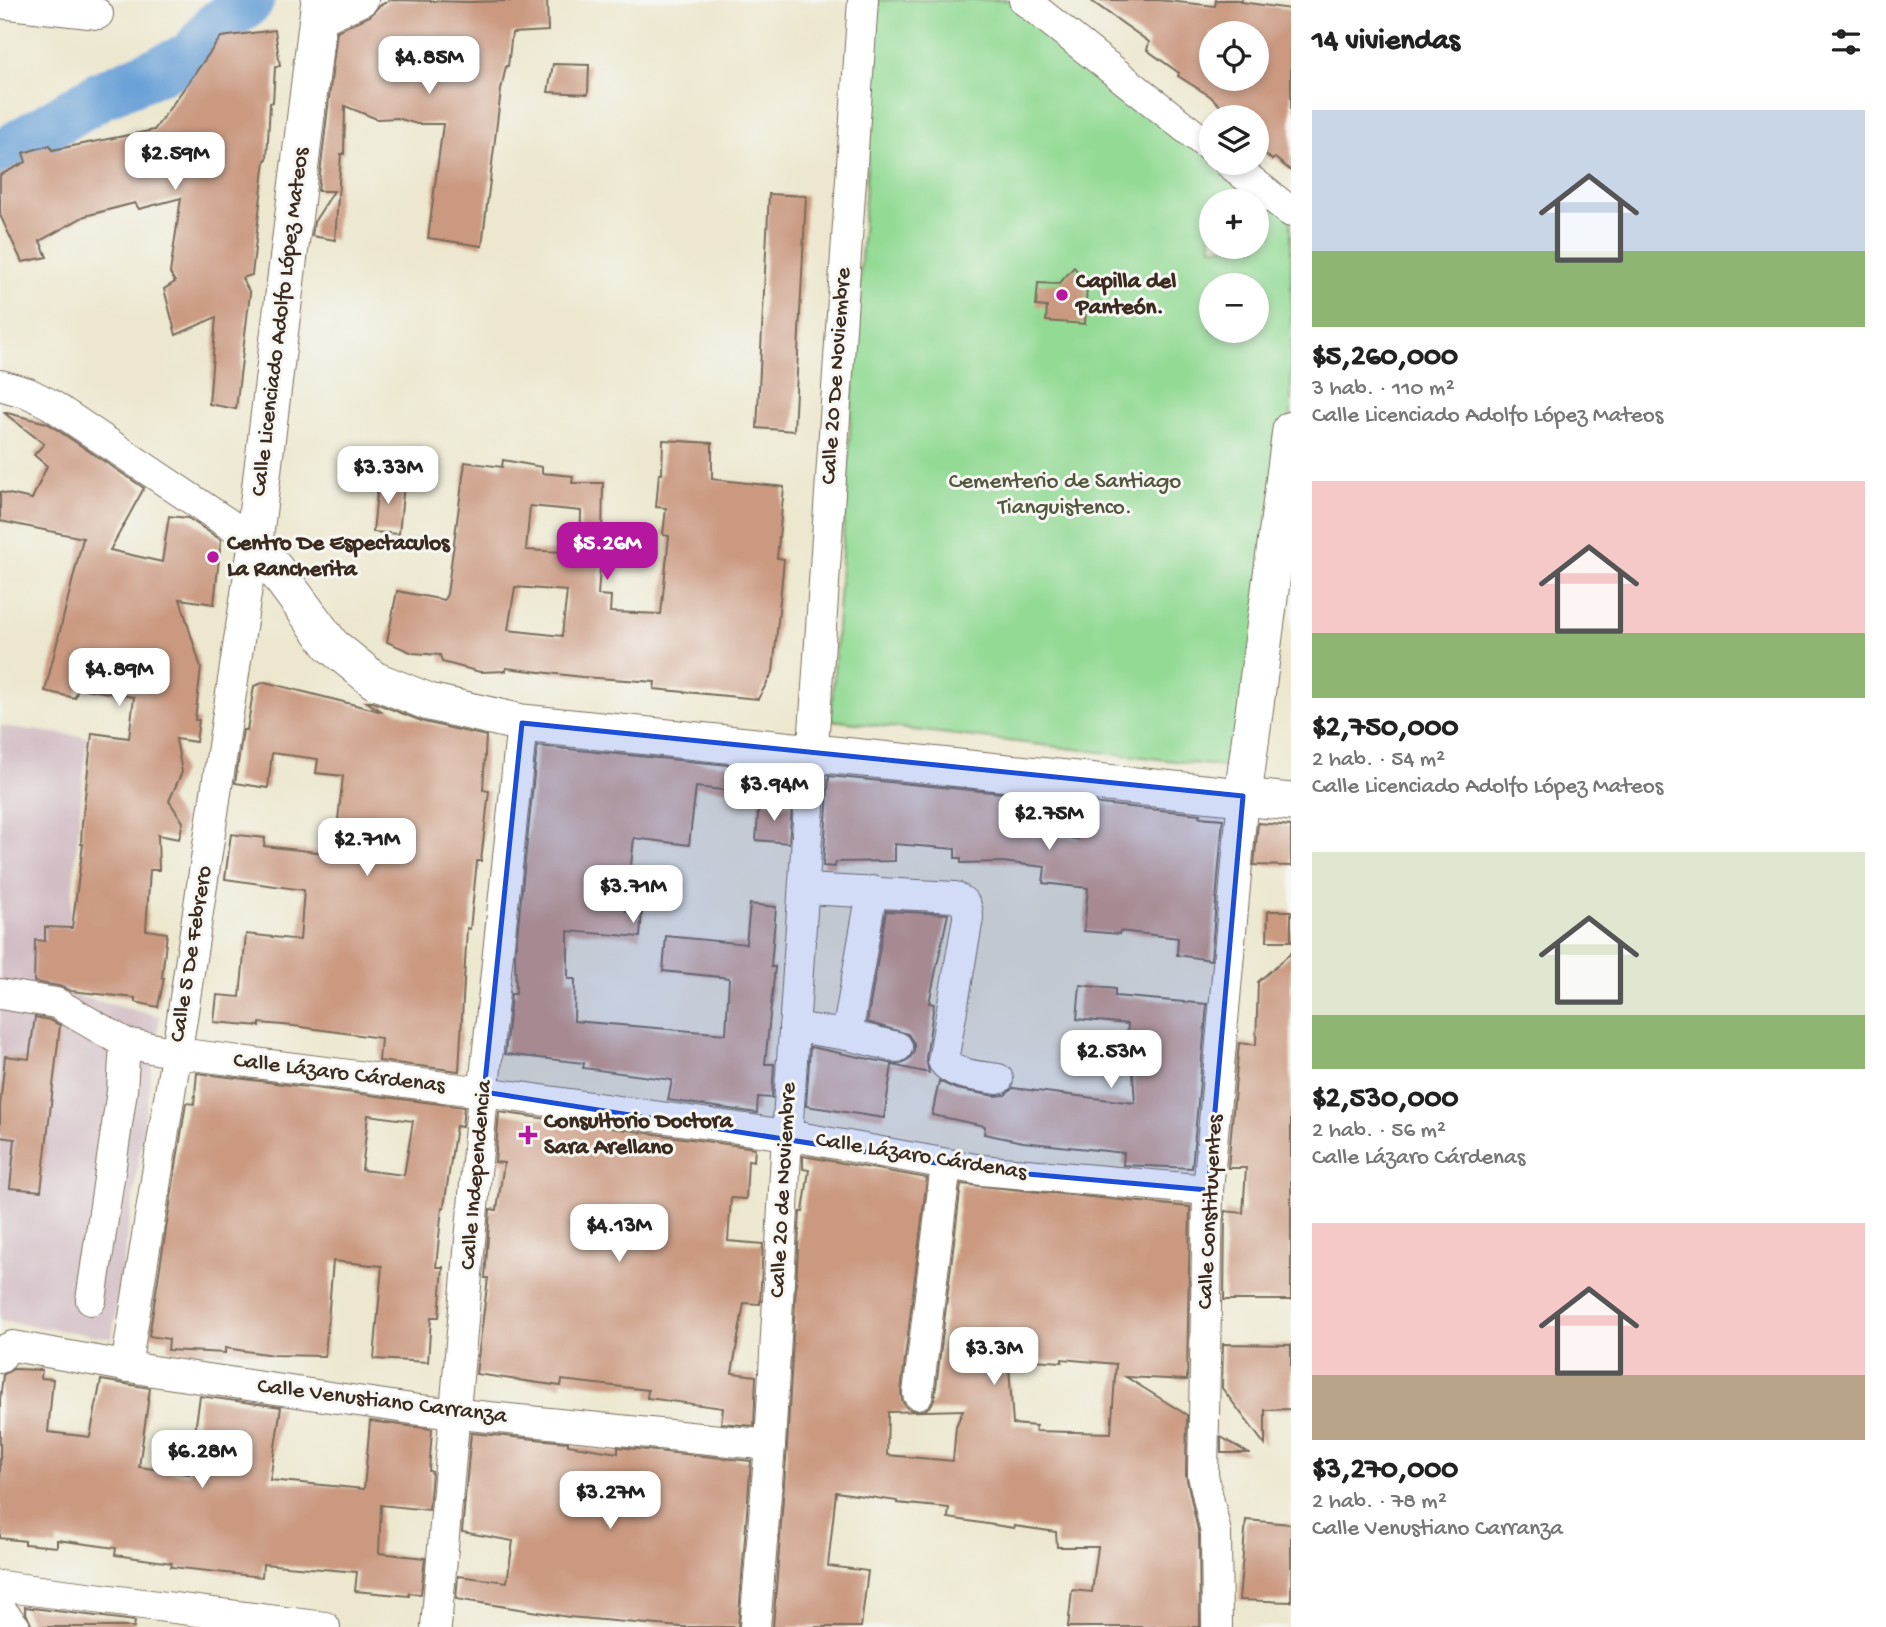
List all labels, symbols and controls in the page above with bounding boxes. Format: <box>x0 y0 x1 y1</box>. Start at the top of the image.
map controls <box>1199 21 1269 343</box>
button: locate <box>1199 21 1269 91</box>
icon: filters <box>1827 23 1865 61</box>
text: 14 viviendas <box>1312 25 1460 60</box>
pin: $4.85M <box>372 36 486 96</box>
text: $4.85M <box>394 45 464 72</box>
button: layers <box>1199 105 1269 175</box>
pin: $2.59M <box>118 132 232 192</box>
text: $2.59M <box>141 141 209 168</box>
street label: Calle Licenciado Adolfo López Mateos <box>246 146 316 498</box>
icon: home <box>1526 155 1652 281</box>
button: + <box>1199 189 1269 259</box>
street label: Calle 20 De Noviembre <box>816 266 858 485</box>
place label: Capilla del Panteón. <box>1074 269 1176 322</box>
button: − <box>1199 273 1269 343</box>
marker: Capilla del Panteón. <box>1054 287 1070 303</box>
text: $5,260,000 <box>1312 341 1458 376</box>
text: 3 hab. · 110 m² <box>1312 376 1455 403</box>
text: Calle Licenciado Adolfo López Mateos <box>1312 403 1663 430</box>
pin: $3.33M <box>331 447 445 506</box>
text: $3.33M <box>353 455 423 482</box>
park label: Cementerio de Santiago Tianguistenco. <box>949 469 1181 522</box>
pin: $5.26M <box>550 522 664 582</box>
icon: home <box>1526 526 1652 652</box>
place label: Centro De Espectaculos La Rancherita <box>227 531 451 584</box>
text: $5.26M <box>573 531 641 558</box>
marker: Centro De Espectaculos La Rancherita <box>205 549 221 565</box>
pin: $4.89M <box>62 648 176 708</box>
text: $4.89M <box>85 657 153 684</box>
text: $2,750,000 <box>1312 712 1459 747</box>
text: 2 hab. · 54 m² <box>1312 747 1445 774</box>
pin: $3.94M <box>717 764 831 823</box>
text: $3.94M <box>740 772 808 799</box>
text: Calle Licenciado Adolfo López Mateos <box>1312 774 1663 801</box>
pin: $2.75M <box>992 792 1106 852</box>
text: $2.75M <box>1015 801 1083 828</box>
pin: $2.71M <box>310 818 424 878</box>
text: $2.71M <box>334 827 400 854</box>
street label: Calle 5 De Febrero <box>165 864 219 1044</box>
pin: $3.71M <box>576 866 690 925</box>
text: $3.71M <box>600 874 666 901</box>
icon: home <box>1526 897 1652 1023</box>
pin: $2.53M <box>1054 1030 1168 1090</box>
text: $2.53M <box>1077 1039 1145 1066</box>
street label: Calle Lázaro Cárdenas <box>232 1048 447 1100</box>
street label: Calle Independencia <box>455 1078 499 1271</box>
street label: Calle 20 de Noviembre <box>765 1080 803 1298</box>
text: $2,530,000 <box>1312 1083 1459 1118</box>
place label: Consultorio Doctora Sara Arellano <box>544 1109 734 1162</box>
street label: Calle Constituyentes <box>1192 1113 1230 1310</box>
text: 2 hab. · 56 m² <box>1312 1118 1446 1145</box>
marker: Consultorio Doctora Sara Arellano <box>518 1125 538 1145</box>
street label: Calle Lázaro Cárdenas <box>814 1127 1029 1187</box>
text: Calle Lázaro Cárdenas <box>1312 1145 1525 1172</box>
pin: $4.13M <box>562 1204 676 1264</box>
text: $4.13M <box>586 1213 652 1240</box>
icon: home <box>1526 1268 1652 1394</box>
pin: $3.3M <box>945 1328 1043 1387</box>
text: $3.3M <box>965 1336 1023 1363</box>
street label: Calle Venustiano Carranza <box>256 1373 509 1431</box>
pin: $6.28M <box>145 1430 259 1490</box>
text: $6.28M <box>167 1439 237 1466</box>
text: $3,270,000 <box>1312 1454 1458 1489</box>
pin: $3.27M <box>553 1472 667 1531</box>
text: $3.27M <box>576 1480 644 1507</box>
text: 2 hab. · 78 m² <box>1312 1489 1447 1516</box>
text: Calle Venustiano Carranza <box>1312 1516 1563 1543</box>

